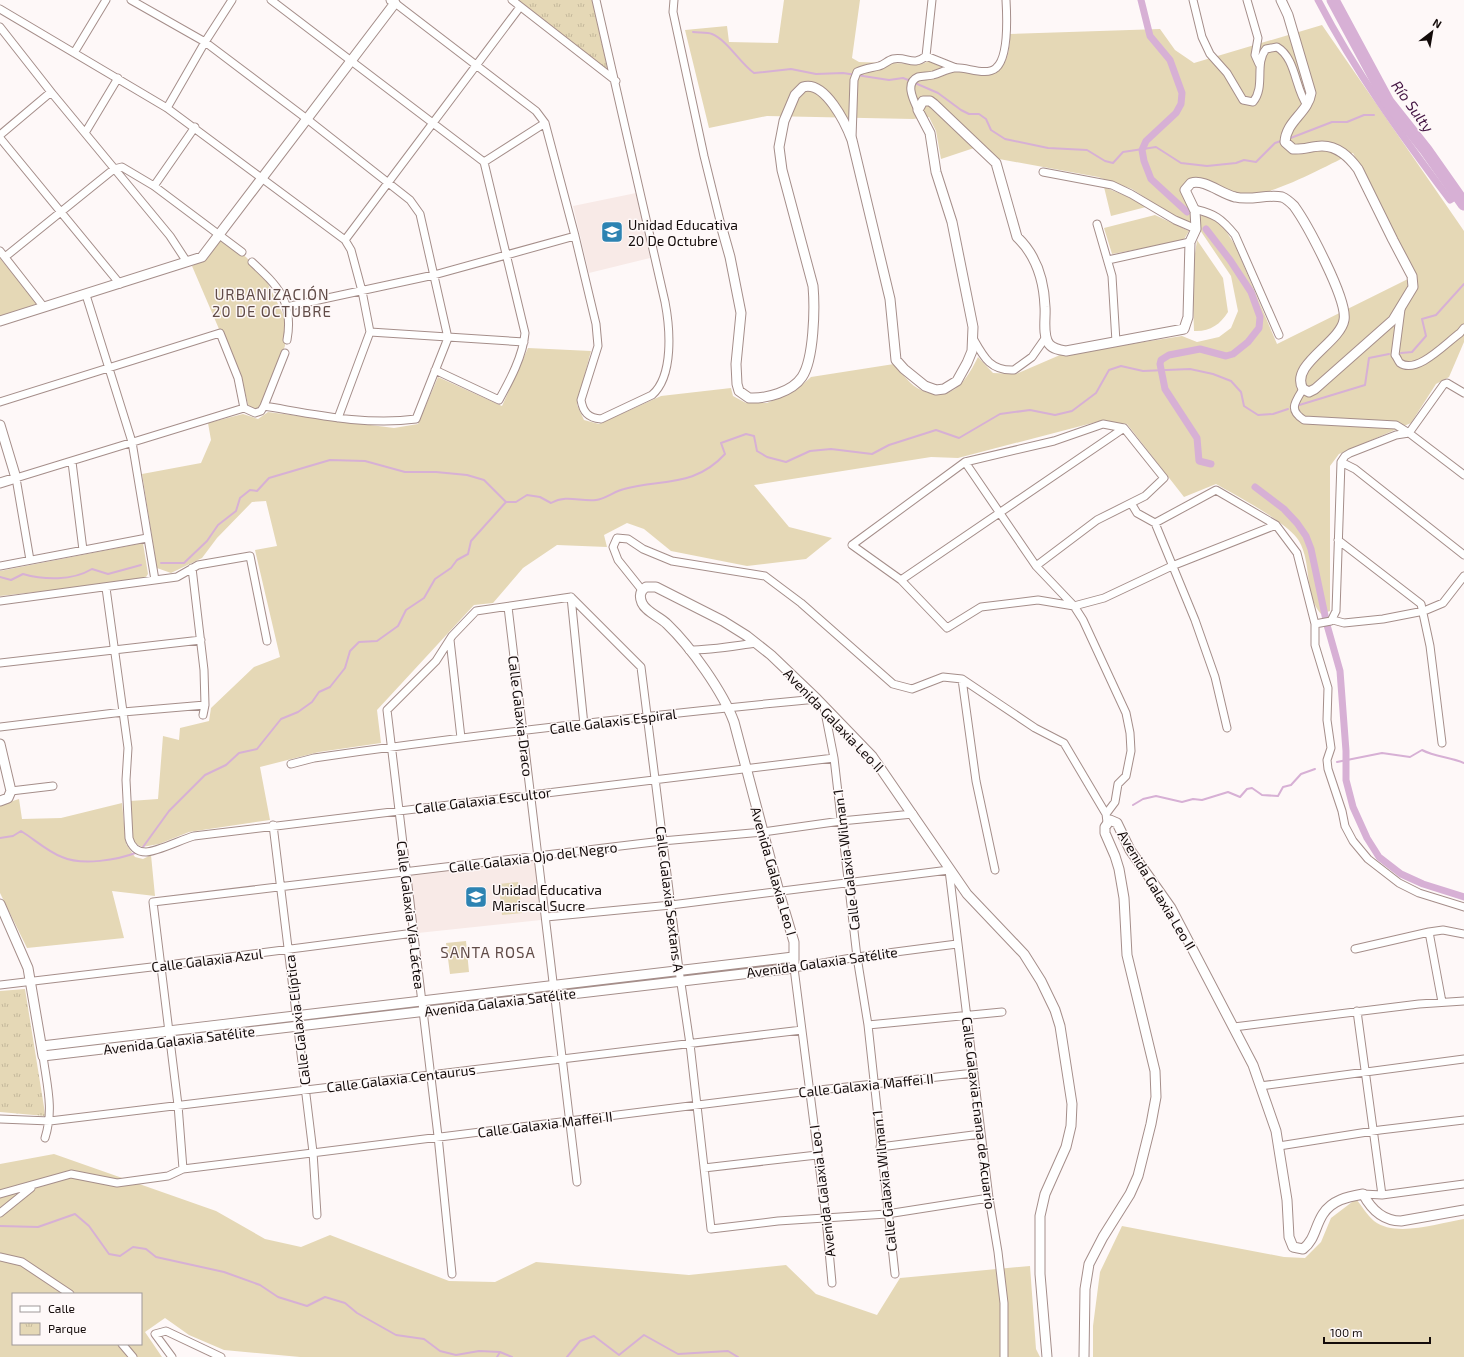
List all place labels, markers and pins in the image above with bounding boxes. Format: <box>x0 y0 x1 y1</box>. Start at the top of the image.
place label: Unidad Educativa 20 De Octubre <box>628 216 738 249</box>
school or university icon: Unidad Educativa 20 De Octubre <box>599 219 625 245</box>
place label: Unidad Educativa Mariscal Sucre <box>492 881 602 914</box>
school or university icon: Unidad Educativa Mariscal Sucre <box>463 884 489 910</box>

